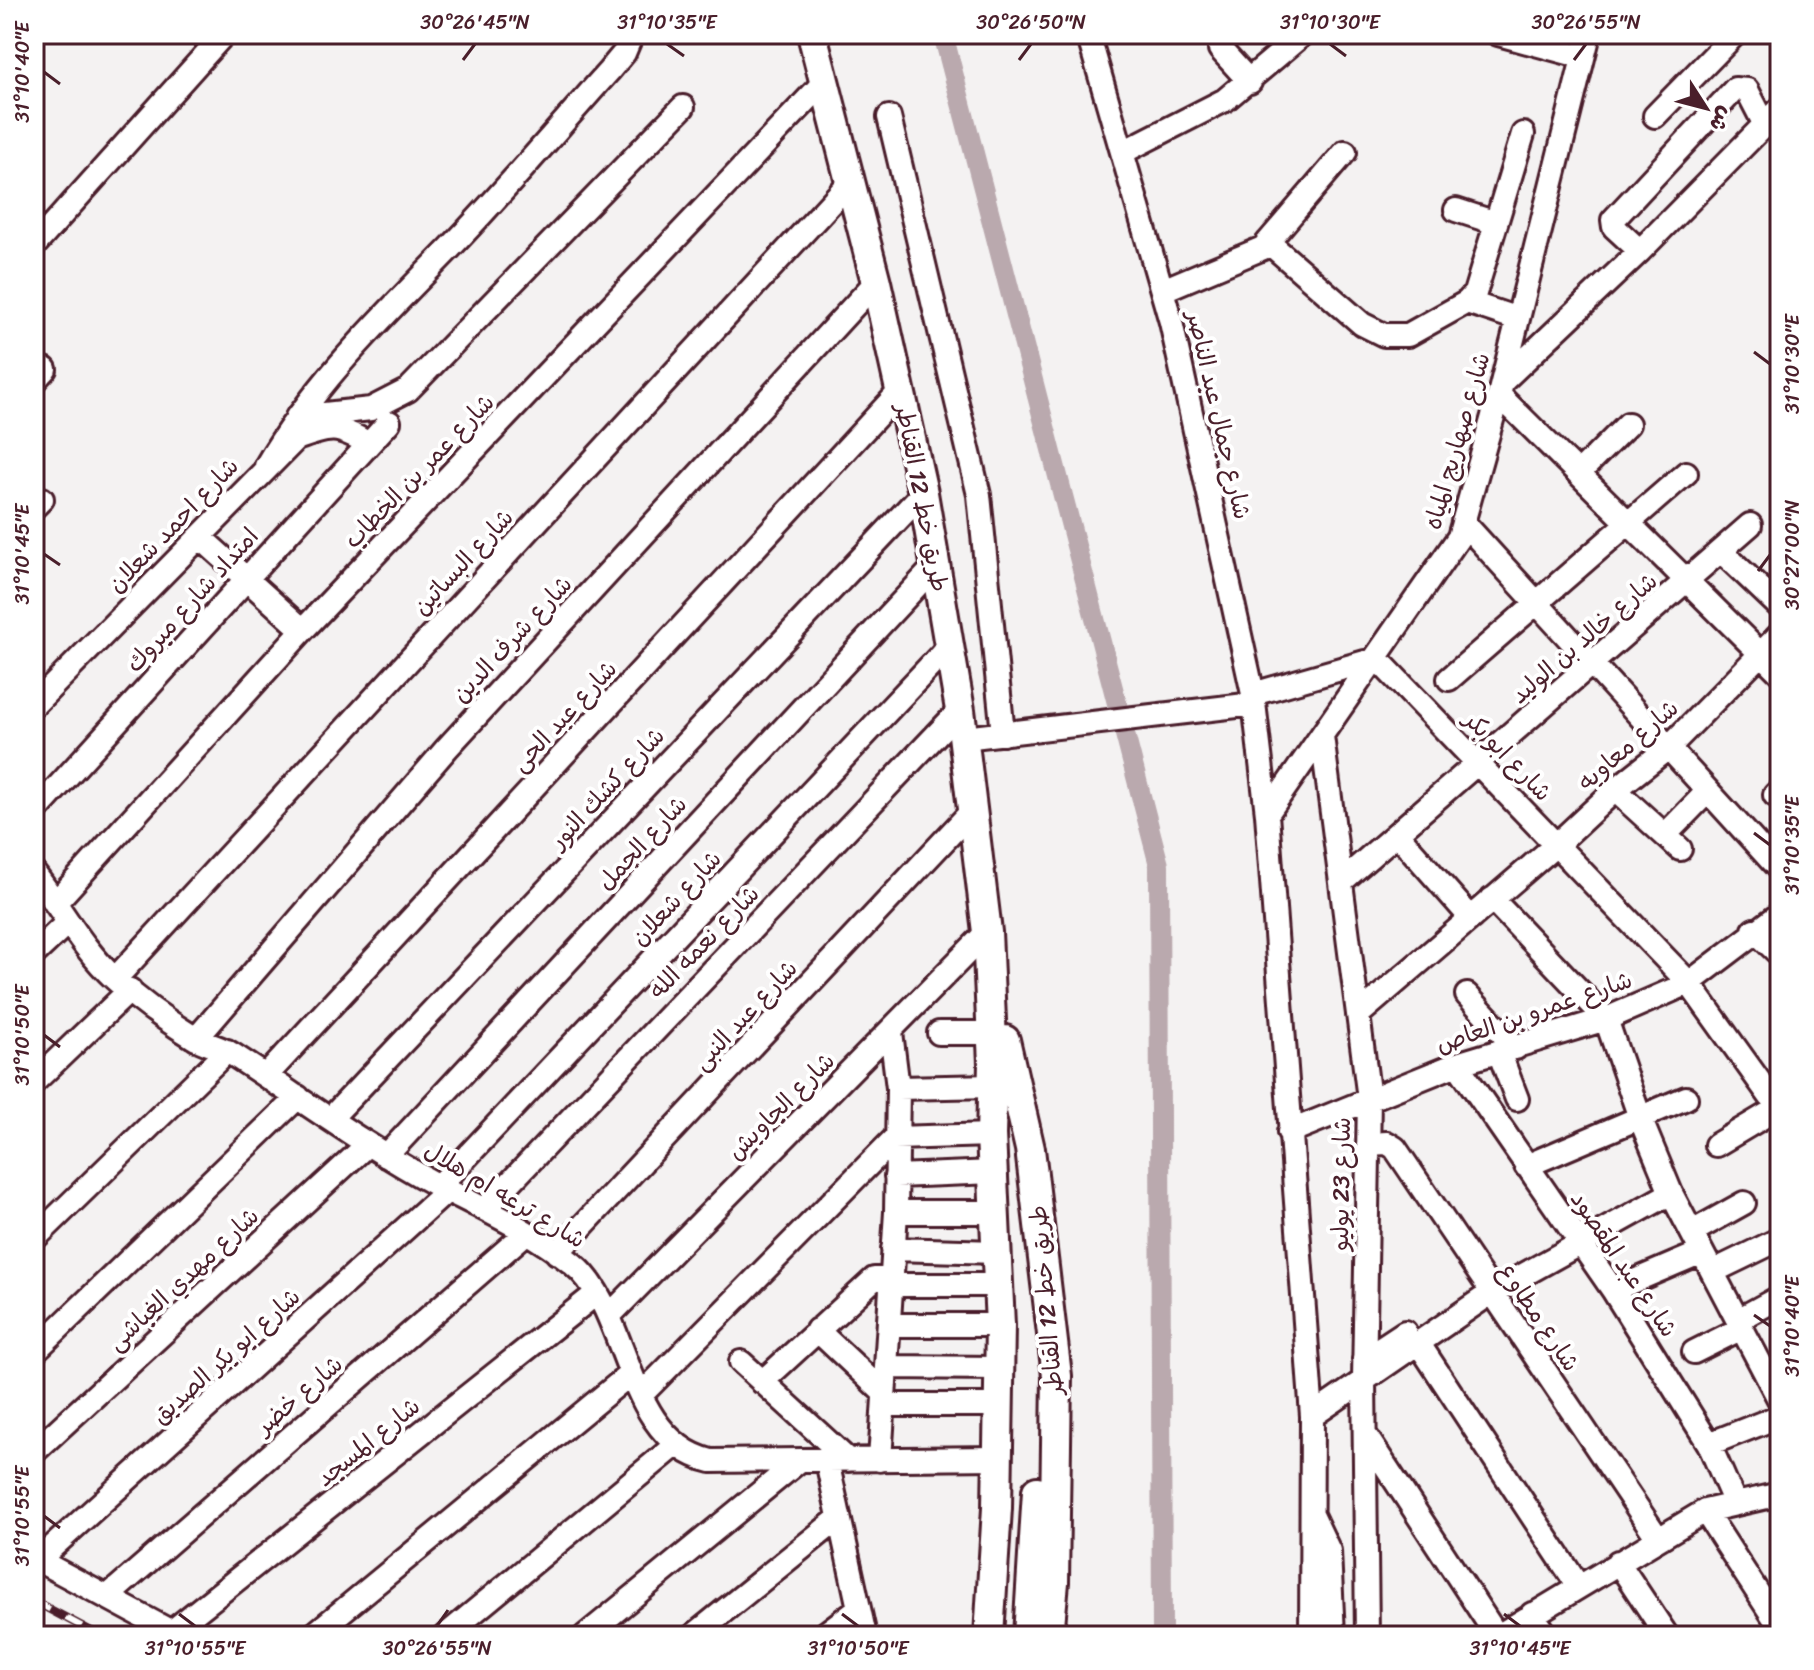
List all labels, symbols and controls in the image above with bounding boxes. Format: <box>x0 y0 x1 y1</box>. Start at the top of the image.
text: 30°26'45"N <box>420 5 530 40</box>
text: 31°10'35"E <box>617 5 719 40</box>
text: 30°26'50"N <box>976 5 1086 40</box>
text: 31°10'30"E <box>1280 5 1382 40</box>
text: 30°26'55"N <box>1531 5 1641 40</box>
text: 31°10'40"E <box>5 19 40 123</box>
north arrow <box>1666 68 1746 148</box>
text: ش <box>1699 98 1745 141</box>
street label: شارع جمال عبد الناصر <box>1174 305 1263 524</box>
text: 31°10'30"E <box>1775 312 1810 414</box>
street label: شارع صهاريج المياه <box>1412 347 1502 535</box>
street label: شارع عمر بن الخطاب <box>333 383 505 559</box>
street label: طريق خط 12 القناطر <box>883 399 961 595</box>
street label: شارع احمد شعلان <box>97 447 249 603</box>
street label: شارع البساتين <box>402 498 524 626</box>
text: 30°27'00"N <box>1775 500 1810 610</box>
text: 31°10'45"E <box>5 502 40 604</box>
street label: امتداد شارع مبروك <box>115 517 269 683</box>
street label: شارع خالد بن الوليد <box>1500 562 1668 714</box>
street label: شارع شرف الدين <box>441 565 583 713</box>
street label: شارع عبد الحى <box>500 650 628 782</box>
street label: شارع معاويه <box>1567 689 1689 801</box>
street label: شارع ابو بكر <box>1452 699 1563 812</box>
street label: شارع كشك النور <box>537 717 675 861</box>
street label: شارع الجمل <box>586 785 698 901</box>
text: 31°10'35"E <box>1775 793 1810 895</box>
street label: شارع شعلان <box>620 840 732 956</box>
street label: شارع نعمه الله <box>638 875 770 1009</box>
street label: شارع عبد النبى <box>682 949 808 1081</box>
street label: شارع عمرو بن العاص <box>1430 959 1638 1065</box>
text: 31°10'50"E <box>5 983 40 1086</box>
street label: شارع الجاويش <box>717 1042 845 1170</box>
street label: شارع 23 يوليو <box>1319 1117 1363 1252</box>
street label: شارع ترعه ام هلال <box>416 1130 594 1260</box>
street label: شارع عبد المقصود <box>1559 1182 1689 1346</box>
street label: شارع مهدي الغباشى <box>97 1197 269 1361</box>
street label: طريق خط 12 القناطر <box>1017 1203 1075 1399</box>
street label: شارع مطاوع <box>1487 1254 1591 1380</box>
text: 31°10'40"E <box>1775 1273 1810 1377</box>
street label: شارع ابو بكر الصديق <box>141 1277 311 1435</box>
street label: شارع خضر <box>244 1344 353 1447</box>
street label: شارع المسجد <box>306 1386 430 1498</box>
text: 31°10'55"E <box>5 1464 40 1566</box>
text: 31°10'55"E <box>145 1631 247 1666</box>
text: 30°26'55"N <box>382 1631 492 1666</box>
text: 31°10'50"E <box>807 1631 910 1666</box>
text: 31°10'45"E <box>1470 1631 1572 1666</box>

